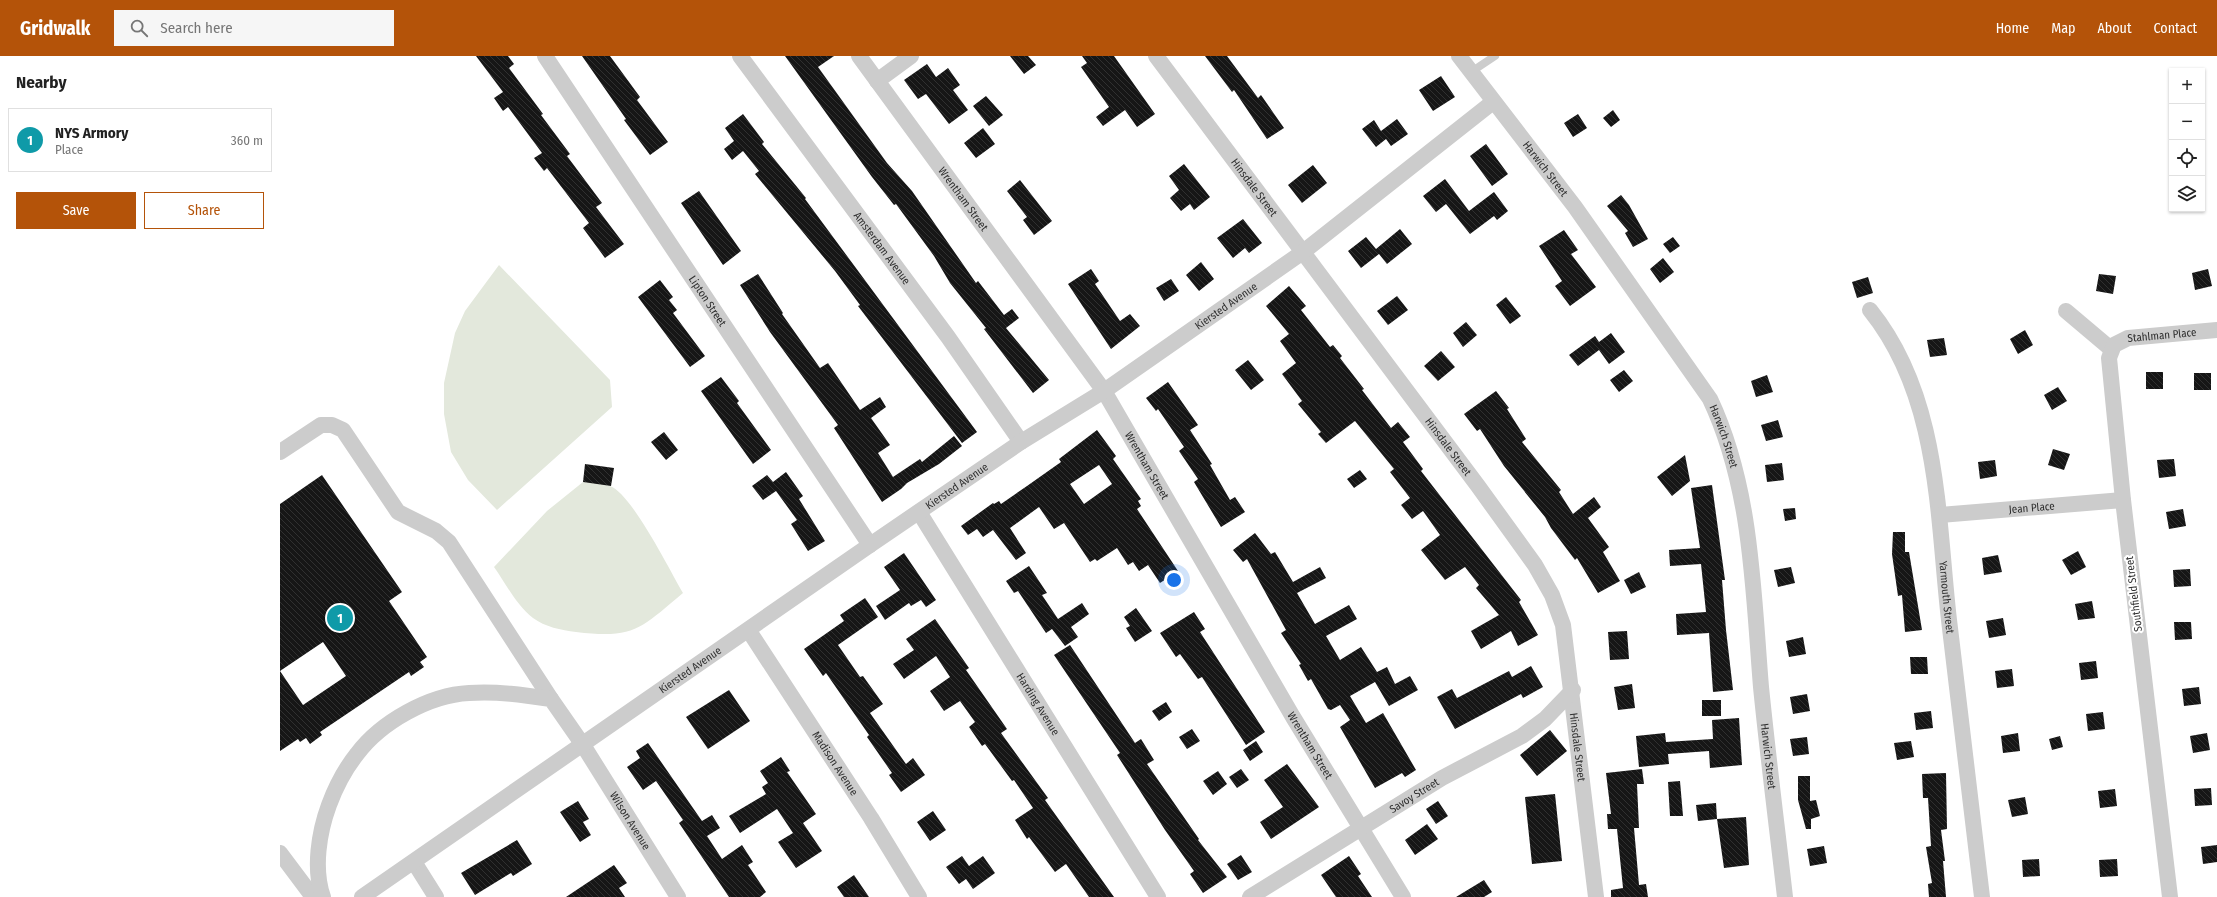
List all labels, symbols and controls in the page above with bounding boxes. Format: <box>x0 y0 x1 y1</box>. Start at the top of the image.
search box <box>114 10 394 46</box>
text: Gridwalk <box>20 17 90 40</box>
icon: search <box>128 17 150 39</box>
text: Search here <box>160 19 233 37</box>
text: Home <box>1996 20 2029 37</box>
text: Map <box>2051 20 2075 37</box>
text: About <box>2097 20 2132 37</box>
text: Contact <box>2154 20 2197 37</box>
map controls <box>2169 68 2205 212</box>
button: + <box>2169 68 2205 104</box>
text: Nearby <box>16 72 67 93</box>
button: − <box>2169 104 2205 140</box>
text: NYS Armory <box>55 124 128 142</box>
text: 1 <box>27 133 33 148</box>
text: 360 m <box>231 133 263 148</box>
street label: Harwich Street <box>1520 138 1571 199</box>
button: locate <box>2169 140 2205 176</box>
text: Place <box>55 142 83 157</box>
street label: Hinsdale Street <box>1228 156 1280 219</box>
street label: Wrentham Street <box>936 164 991 234</box>
button: layers <box>2169 176 2205 212</box>
button: Save <box>16 192 136 229</box>
button: Share <box>144 192 264 229</box>
street label: Amsterdam Avenue <box>851 209 913 287</box>
street label: Lipton Street <box>686 273 729 329</box>
street label: Kiersted Avenue <box>1192 280 1260 332</box>
street label: Stahlman Place <box>2127 325 2197 345</box>
street label: Harwich Street <box>1707 403 1741 470</box>
street label: Hinsdale Street <box>1423 415 1475 478</box>
street label: Wrentham Street <box>1122 429 1172 502</box>
street label: Kiersted Avenue <box>923 460 990 512</box>
street label: Jean Place <box>2008 499 2055 516</box>
street label: Southfield Street <box>2123 555 2145 632</box>
street label: Yarmouth Street <box>1937 560 1957 635</box>
your location <box>1164 570 1184 590</box>
pin: 1 <box>327 603 353 633</box>
street label: Kiersted Avenue <box>656 644 724 696</box>
street label: Harding Avenue <box>1014 670 1062 738</box>
street label: Wrentham Street <box>1285 710 1336 781</box>
street label: Hinsdale Street <box>1567 712 1588 783</box>
street label: Harwich Street <box>1758 723 1779 790</box>
street label: Madison Avenue <box>810 729 861 798</box>
street label: Savoy Street <box>1387 775 1442 816</box>
street label: Wilson Avenue <box>607 789 653 852</box>

